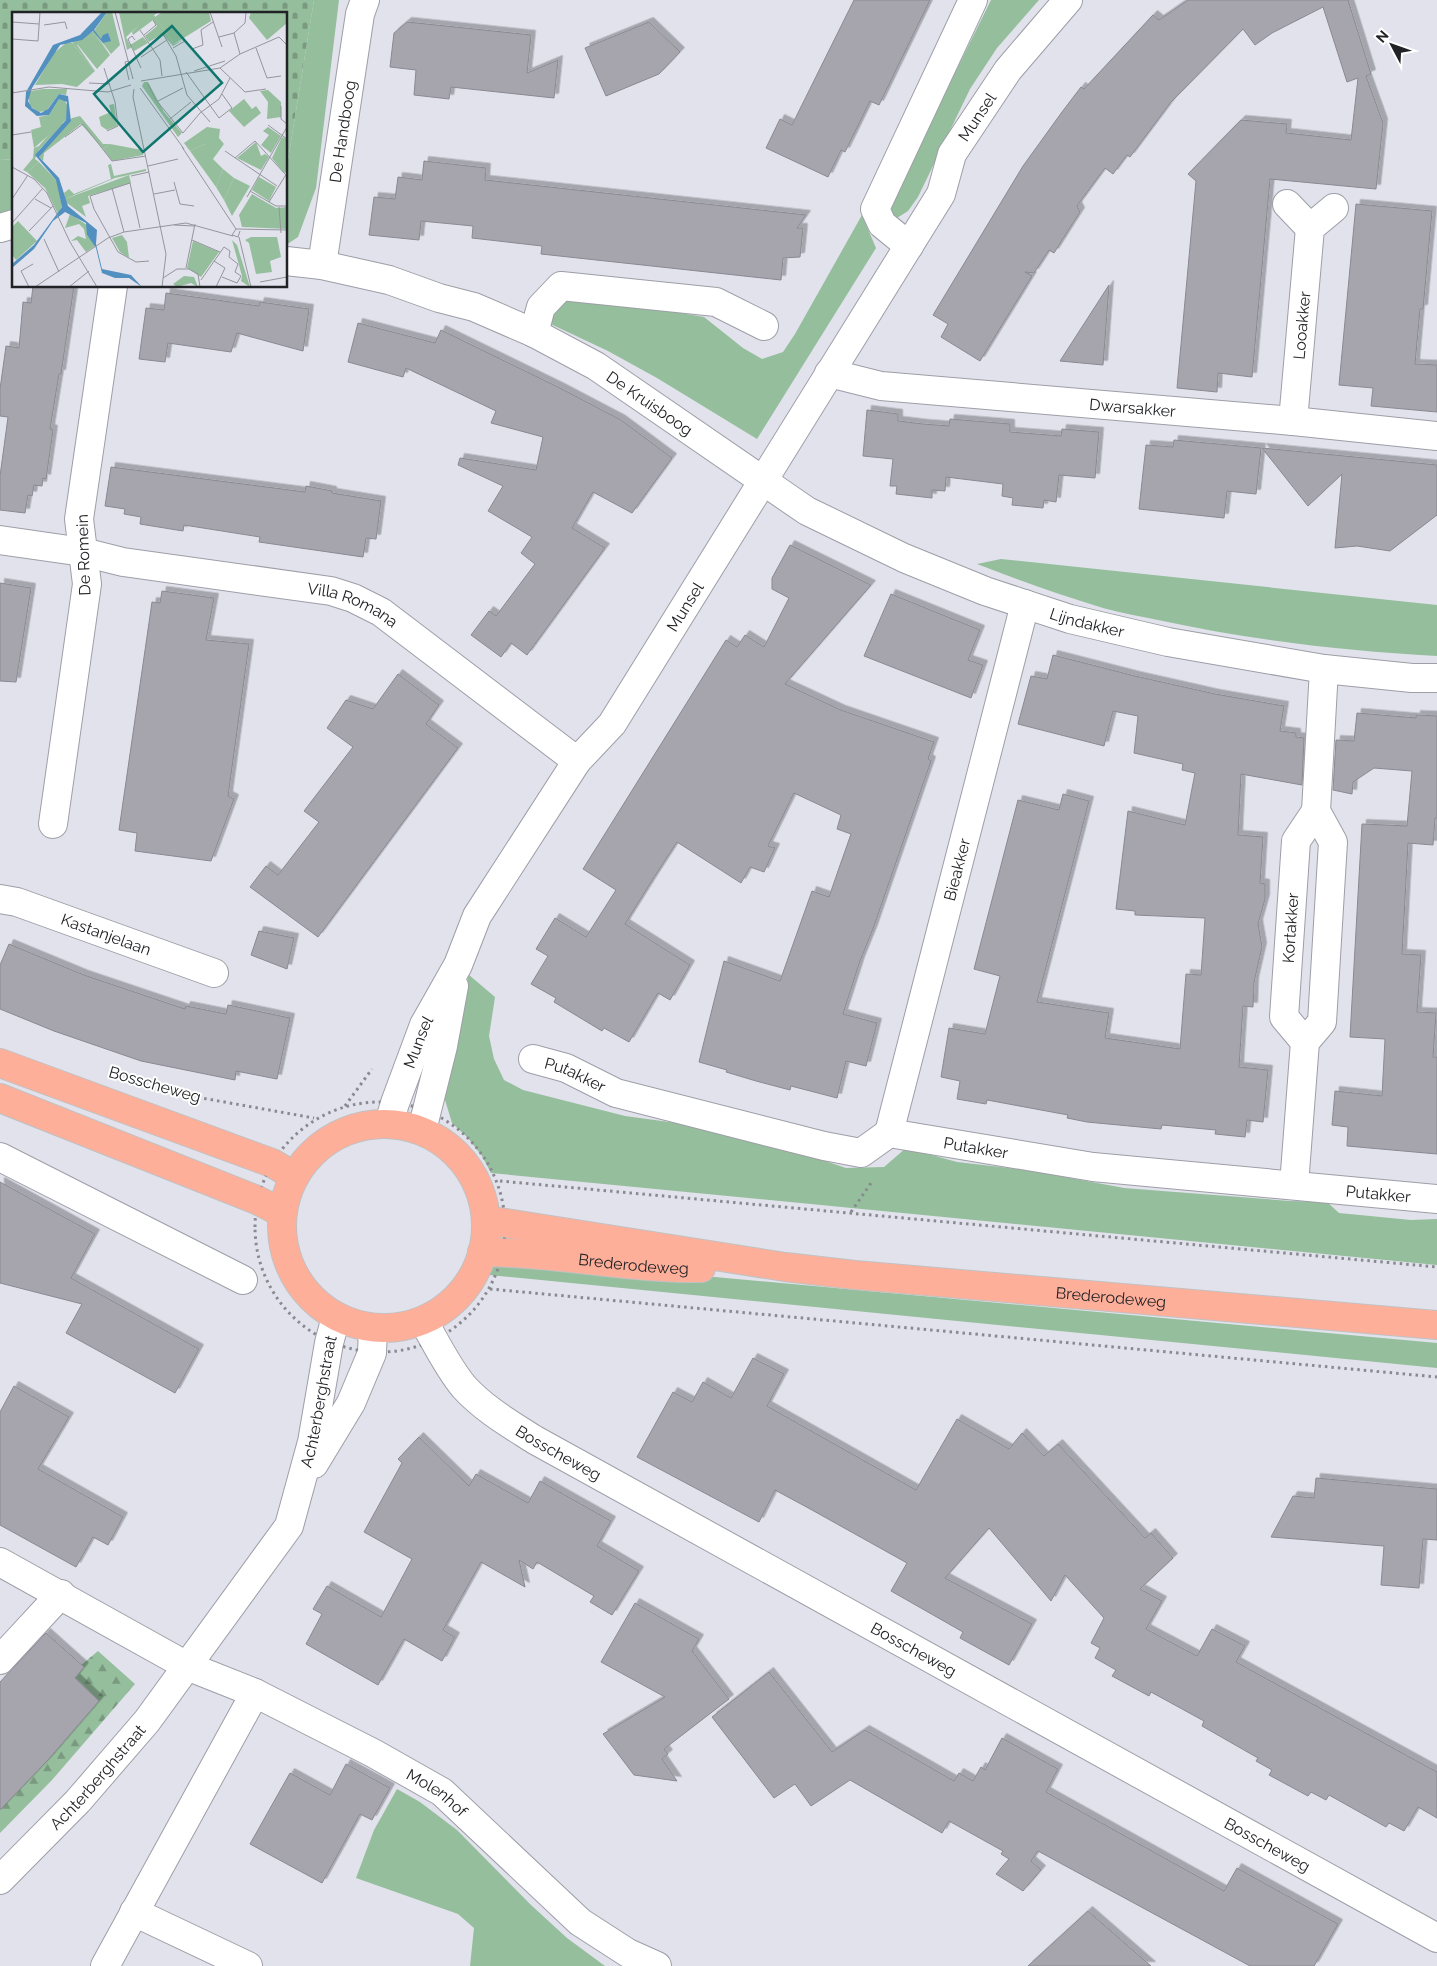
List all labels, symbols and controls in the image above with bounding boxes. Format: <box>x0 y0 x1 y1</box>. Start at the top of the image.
inset map <box>12 12 288 288</box>
north arrow <box>1367 20 1417 70</box>
text: N <box>1373 27 1392 46</box>
street label: De Handboog <box>326 79 360 184</box>
street label: Munsel <box>954 89 1001 145</box>
street label: Looakker <box>1289 290 1314 360</box>
street label: De Kruisboog <box>603 367 696 440</box>
street label: Dwarsakker <box>1088 395 1177 421</box>
street label: De Romein <box>73 514 94 596</box>
street label: Munsel <box>663 578 708 635</box>
street label: Villa Romana <box>306 579 402 632</box>
street label: Lijndakker <box>1047 604 1126 641</box>
street label: Bieakker <box>940 836 974 903</box>
street label: Kortakker <box>1279 892 1302 964</box>
street label: Kastanjelaan <box>58 910 154 960</box>
street label: Munsel <box>400 1012 438 1071</box>
street label: Putakker <box>542 1054 609 1097</box>
street label: Bosscheweg <box>107 1062 203 1107</box>
street label: Putakker <box>942 1133 1010 1163</box>
street label: Putakker <box>1345 1182 1412 1207</box>
street label: Brederodeweg <box>577 1250 689 1278</box>
street label: Brederodeweg <box>1055 1283 1167 1312</box>
street label: Achterberghstraat <box>296 1333 341 1470</box>
street label: Bosscheweg <box>512 1421 604 1485</box>
street label: Bosscheweg <box>867 1618 960 1681</box>
street label: Achterberghstraat <box>46 1720 150 1834</box>
street label: Molenhof <box>403 1765 472 1821</box>
street label: Bosscheweg <box>1221 1814 1313 1876</box>

